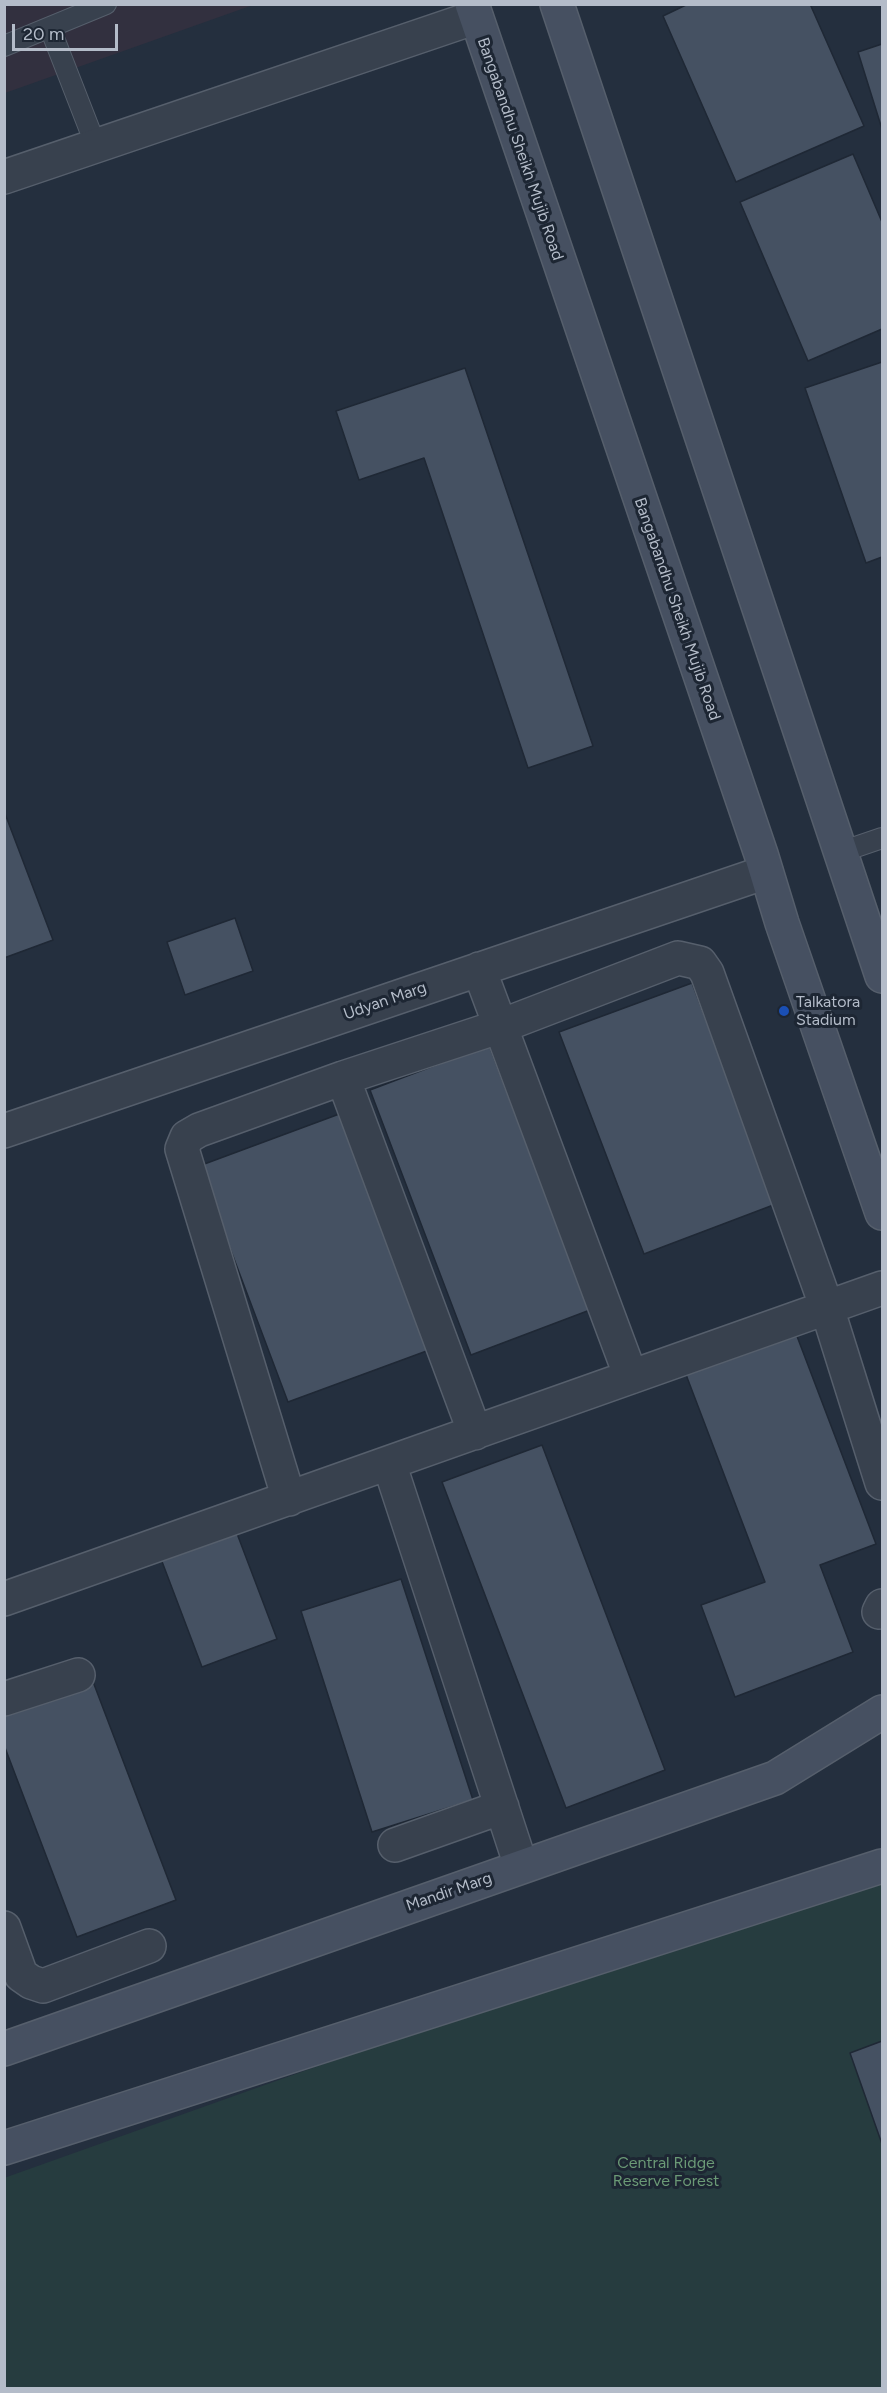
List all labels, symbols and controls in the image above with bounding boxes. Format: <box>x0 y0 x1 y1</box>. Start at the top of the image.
scale bar <box>15 12 122 50</box>
text: 20 m <box>23 23 64 45</box>
street label: Bangabandhu Sheikh Mujib Road <box>473 35 567 263</box>
street label: Bangabandhu Sheikh Mujib Road <box>630 495 724 723</box>
street label: Udyan Marg <box>341 978 429 1024</box>
place label: Talkatora Stadium <box>796 992 860 1030</box>
marker: Talkatora Stadium <box>777 1004 791 1018</box>
street label: Mandir Marg <box>404 1868 494 1916</box>
park label: Central Ridge Reserve Forest <box>613 2153 719 2191</box>

